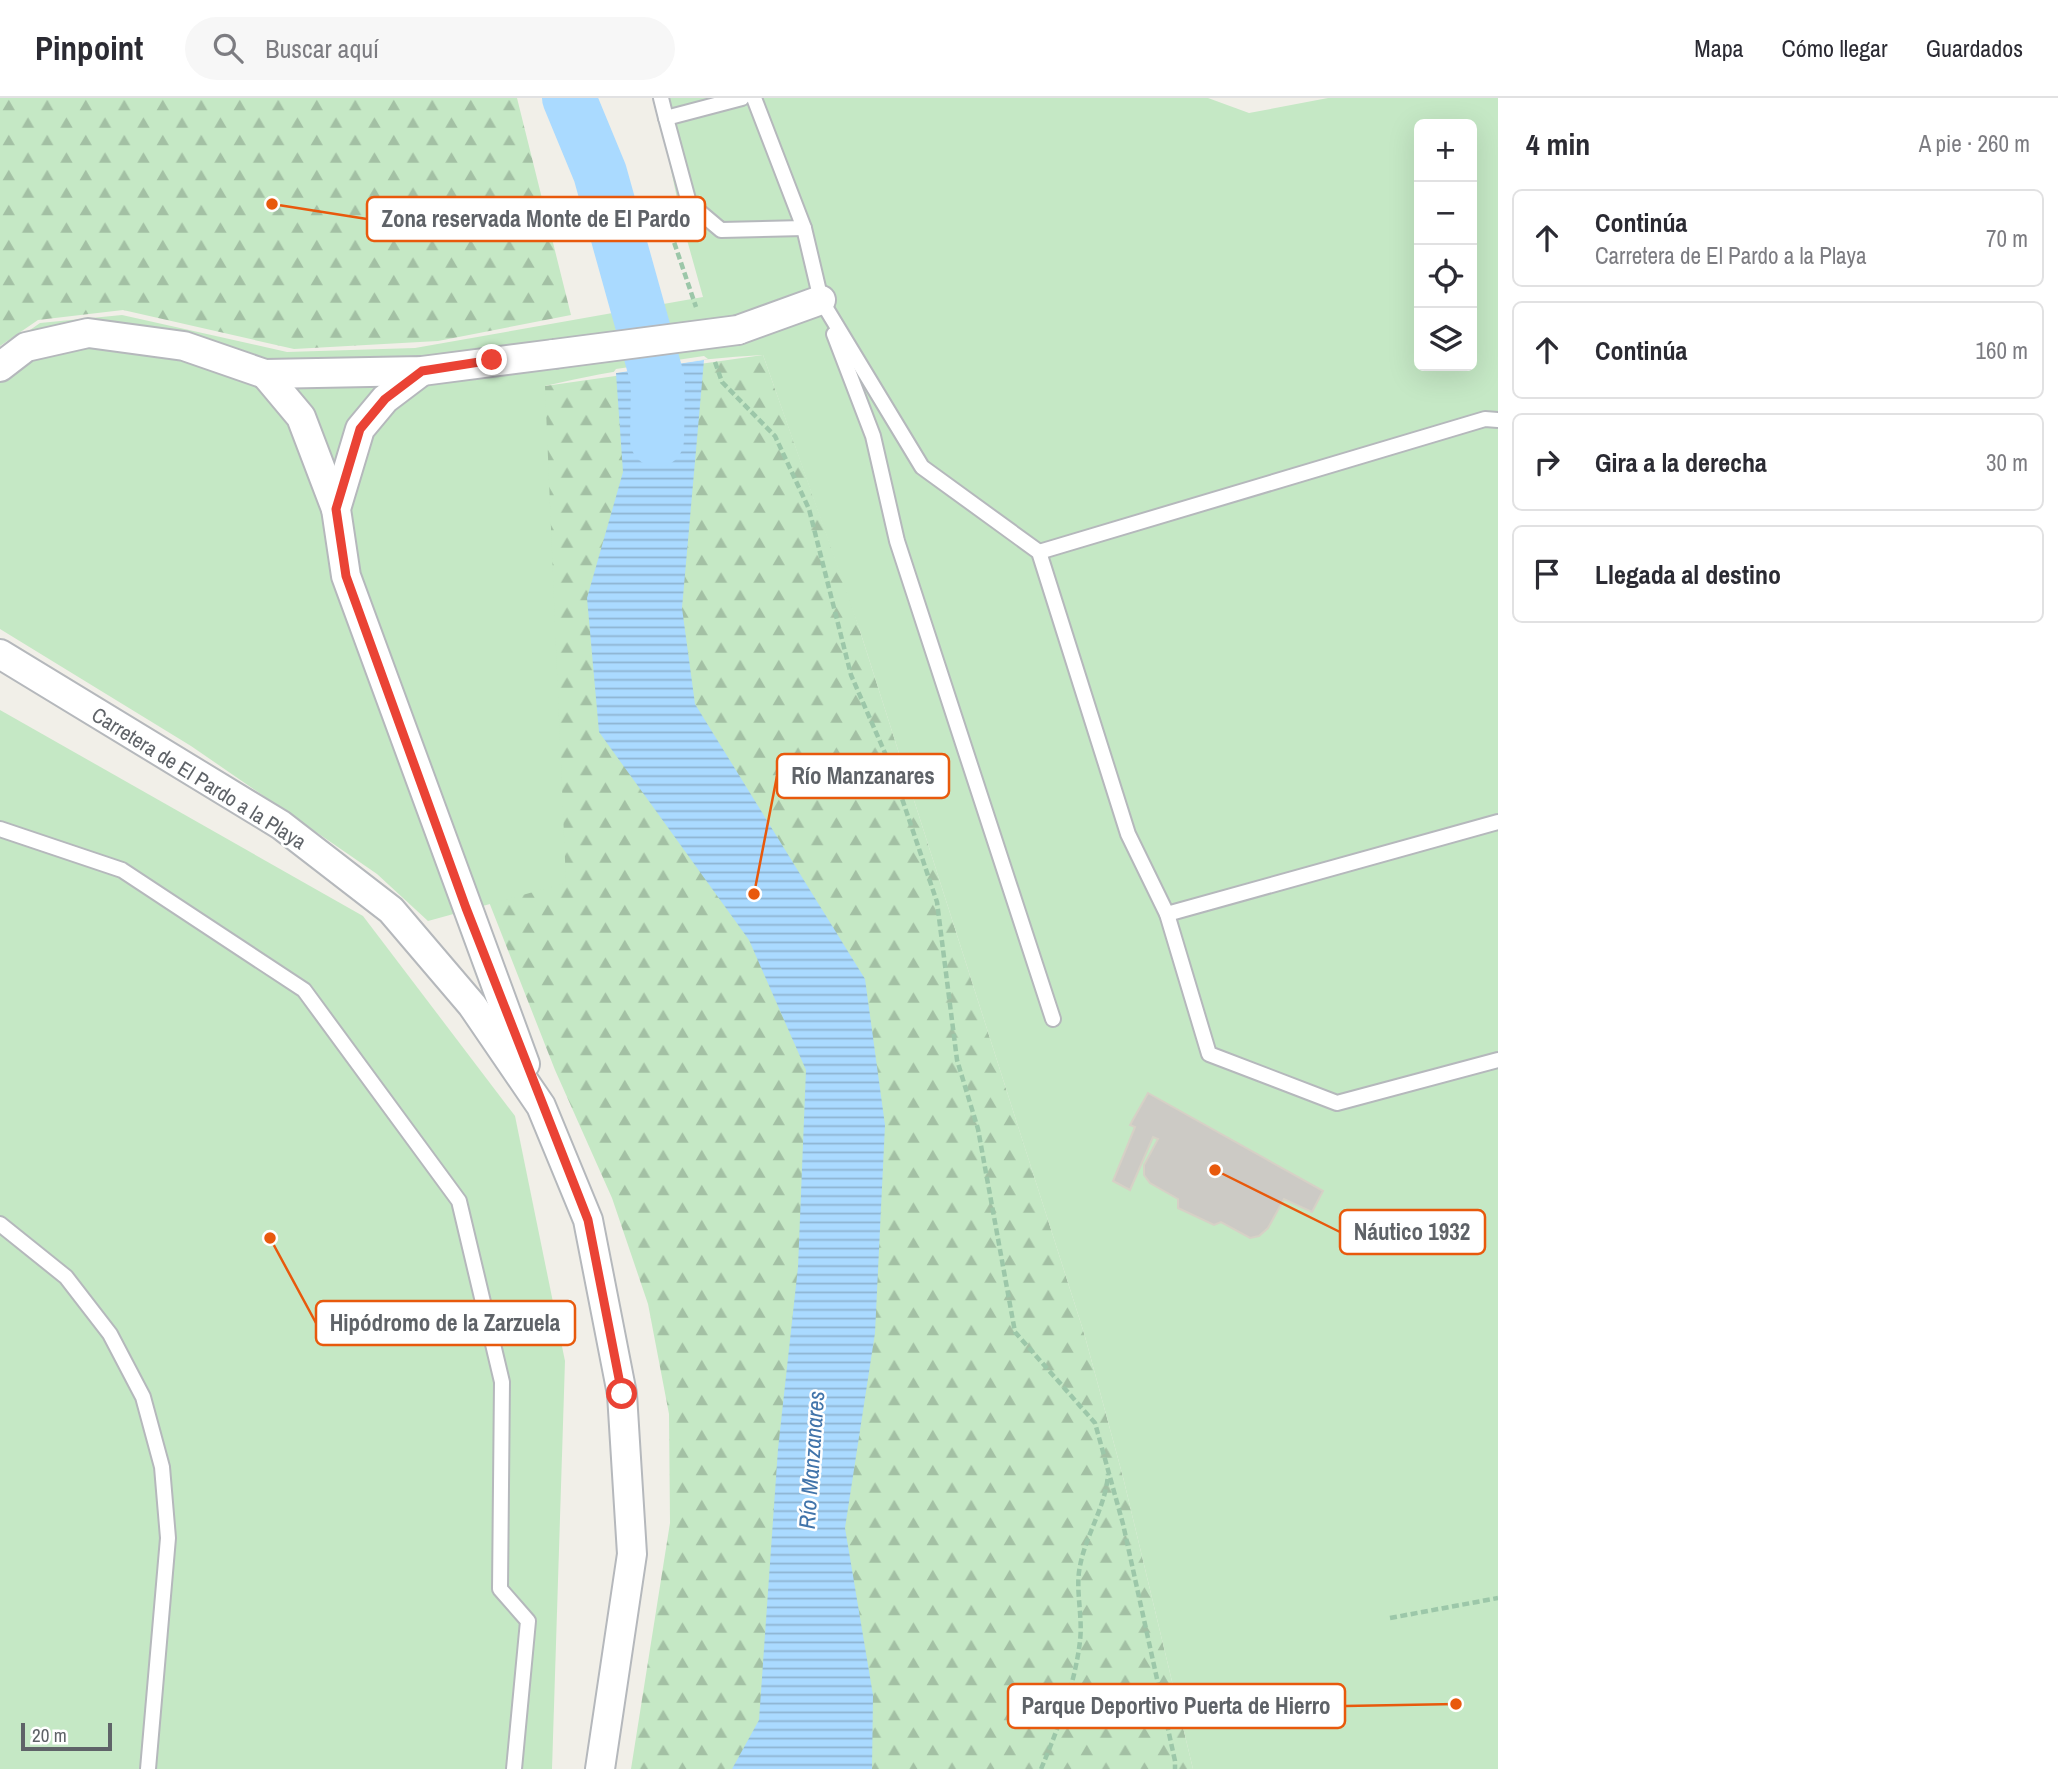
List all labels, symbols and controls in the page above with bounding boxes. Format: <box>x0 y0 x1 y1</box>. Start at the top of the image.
search box <box>185 17 675 80</box>
text: Pinpoint <box>35 26 143 70</box>
icon: search <box>209 29 247 67</box>
text: Buscar aquí <box>265 31 379 66</box>
text: Mapa <box>1694 32 1744 64</box>
text: Cómo llegar <box>1782 32 1888 64</box>
text: Guardados <box>1926 32 2023 64</box>
map controls <box>1414 119 1477 371</box>
button: + <box>1414 119 1477 182</box>
text: 4 min <box>1526 124 1590 164</box>
text: A pie · 260 m <box>1919 128 2030 159</box>
button: − <box>1414 182 1477 245</box>
callout: Zona reservada Monte de El Pardo <box>367 197 705 241</box>
text: Zona reservada Monte de El Pardo <box>381 203 691 234</box>
text: Continúa <box>1595 205 1687 240</box>
icon: ahead <box>1528 219 1566 257</box>
text: 70 m <box>1986 223 2028 254</box>
text: Carretera de El Pardo a la Playa <box>1595 240 1867 271</box>
button: locate <box>1414 245 1477 308</box>
button: layers <box>1414 308 1477 371</box>
icon: ahead <box>1528 331 1566 369</box>
text: Continúa <box>1595 333 1687 368</box>
text: 160 m <box>1976 335 2028 366</box>
route end <box>476 344 507 375</box>
icon: right <box>1528 443 1566 481</box>
text: Gira a la derecha <box>1595 445 1767 480</box>
text: 30 m <box>1986 447 2028 478</box>
icon: arrive <box>1528 555 1566 593</box>
text: Llegada al destino <box>1595 557 1781 592</box>
street label: Carretera de El Pardo a la Playa <box>86 700 312 856</box>
callout: Río Manzanares <box>777 754 949 798</box>
text: Río Manzanares <box>791 760 935 791</box>
callout: Náutico 1932 <box>1340 1210 1485 1254</box>
text: Náutico 1932 <box>1354 1216 1470 1247</box>
callout: Hipódromo de la Zarzuela <box>316 1301 575 1345</box>
text: Hipódromo de la Zarzuela <box>330 1307 561 1338</box>
route start <box>606 1378 637 1409</box>
water label: Río Manzanares <box>791 1390 831 1530</box>
callout: Parque Deportivo Puerta de Hierro <box>1008 1684 1345 1728</box>
text: Parque Deportivo Puerta de Hierro <box>1021 1690 1331 1721</box>
scale bar <box>21 1720 112 1752</box>
text: 20 m <box>32 1722 67 1748</box>

